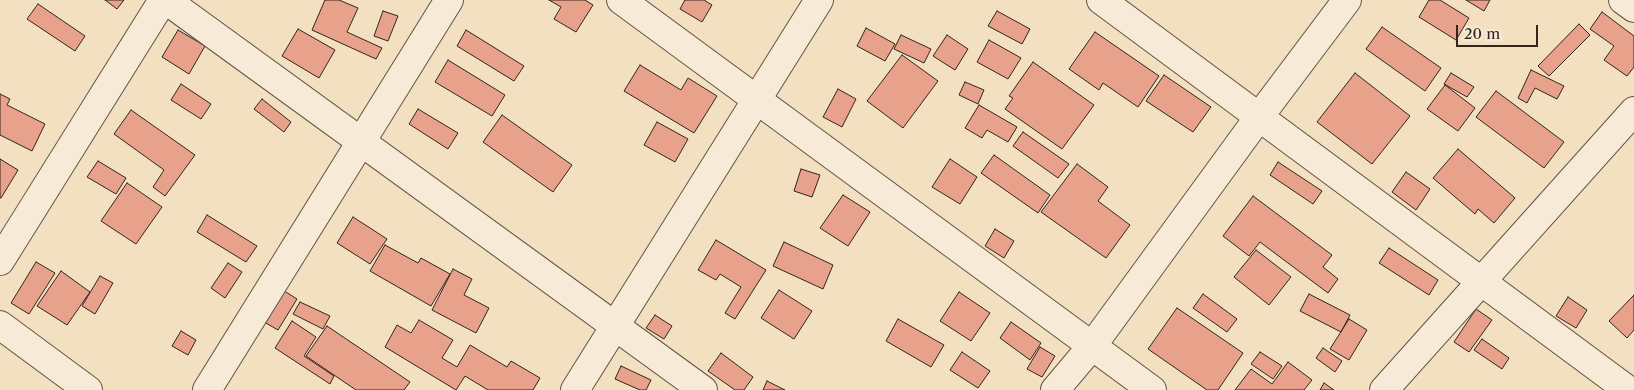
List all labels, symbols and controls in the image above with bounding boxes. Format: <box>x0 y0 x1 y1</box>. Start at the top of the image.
scale bar <box>1459 15 1542 47</box>
text: 20 m <box>1464 24 1500 43</box>

